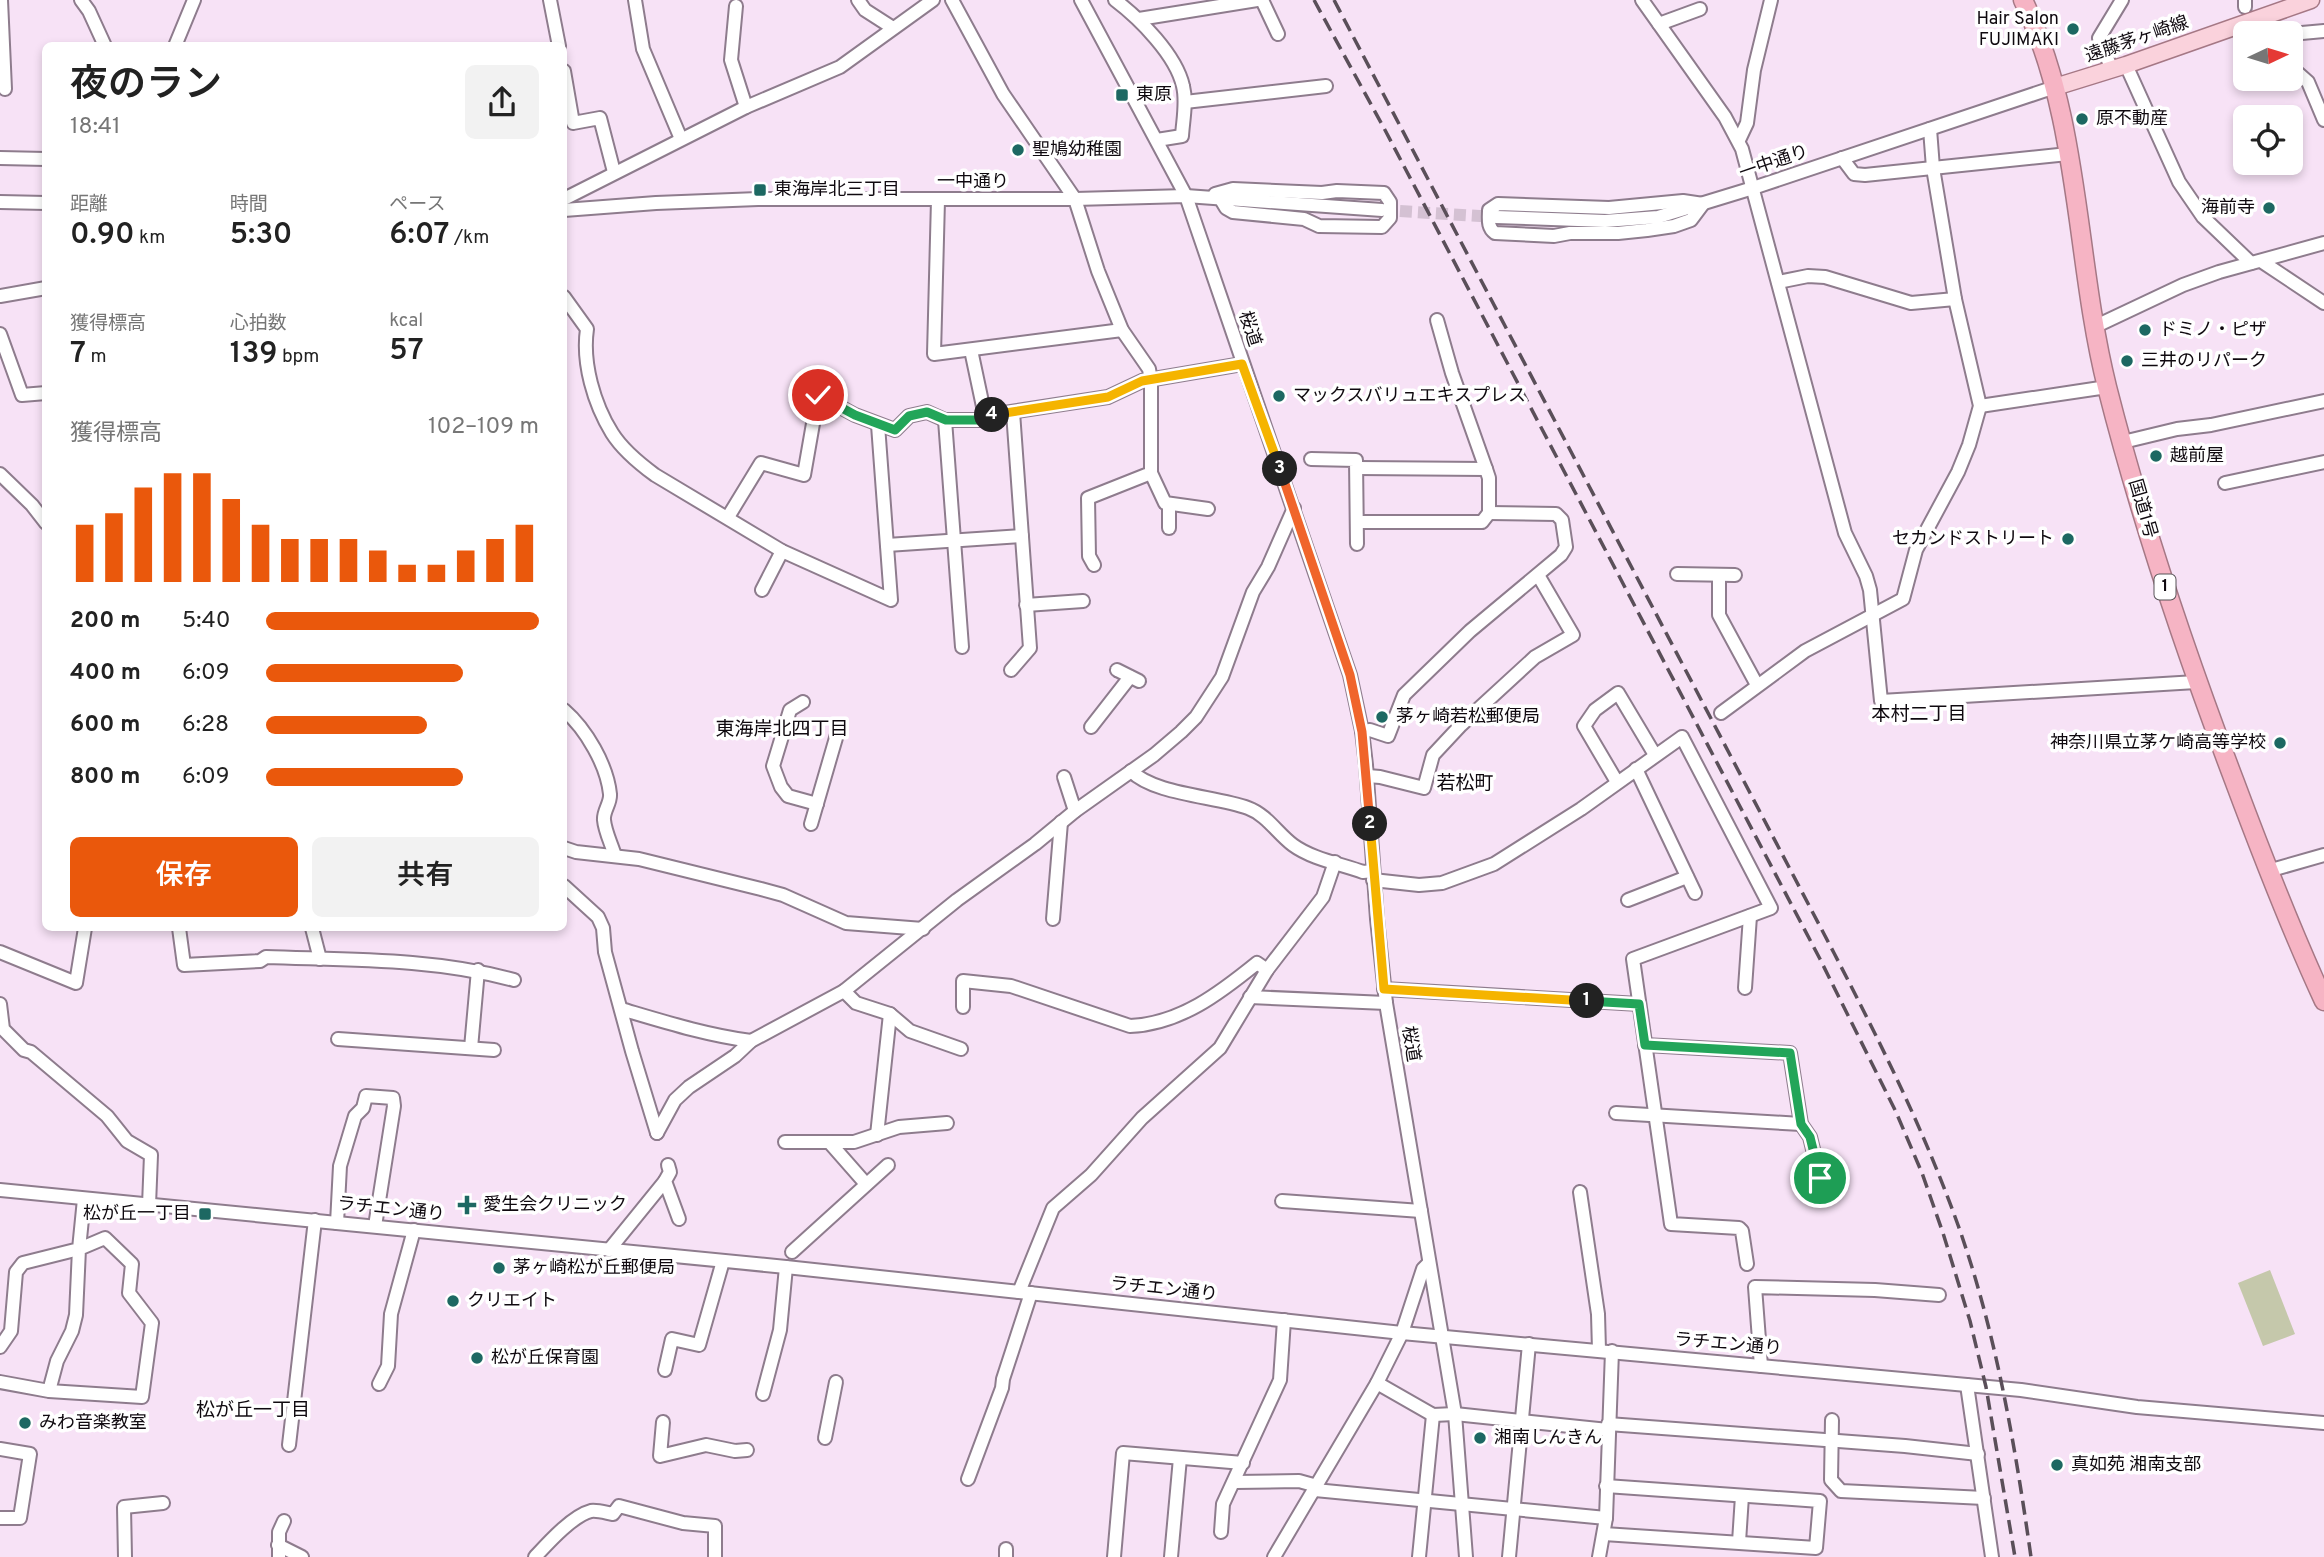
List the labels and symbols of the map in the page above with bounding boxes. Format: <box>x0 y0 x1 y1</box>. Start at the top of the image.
place label: Hair Salon FUJIMAKI <box>1977 8 2059 52</box>
street label: 遠藤茅ヶ崎線 <box>2082 12 2192 68</box>
marker: Hair Salon FUJIMAKI <box>2065 21 2081 37</box>
north arrow <box>2233 21 2303 91</box>
place label: 東原 <box>1136 84 1172 107</box>
marker: 東原 <box>1114 87 1130 103</box>
place label: 原不動産 <box>2096 108 2168 131</box>
marker: 原不動産 <box>2074 111 2090 127</box>
place label: 聖鳩幼稚園 <box>1032 139 1122 162</box>
street label: 一中通り <box>1736 140 1812 186</box>
marker: 聖鳩幼稚園 <box>1010 142 1026 158</box>
street label: 一中通り <box>937 171 1009 194</box>
place label: 東海岸北三丁目 <box>774 179 900 202</box>
marker: 東海岸北三丁目 <box>752 182 768 198</box>
place label: 海前寺 <box>2201 197 2255 220</box>
marker: 海前寺 <box>2261 200 2277 216</box>
street label: 桜道 <box>1233 308 1265 350</box>
place label: ドミノ・ピザ <box>2159 319 2267 342</box>
marker: ドミノ・ピザ <box>2137 322 2153 338</box>
place label: 三井のリパーク <box>2141 350 2267 373</box>
marker: 三井のリパーク <box>2119 353 2135 369</box>
pin <box>788 365 848 425</box>
place label: マックスバリュエキスプレス <box>1293 385 1526 408</box>
marker: マックスバリュエキスプレス <box>1271 388 1287 404</box>
pin: 4 <box>974 398 1010 432</box>
place label: 越前屋 <box>2170 445 2224 468</box>
marker: 越前屋 <box>2148 448 2164 464</box>
pin: 3 <box>1262 452 1298 486</box>
street label: 国道1号 <box>2123 477 2161 541</box>
place label: セカンドストリート <box>1892 528 2054 551</box>
marker: セカンドストリート <box>2060 531 2076 547</box>
road number: 1 <box>2154 574 2176 600</box>
district label: 本村二丁目 <box>1871 703 1967 727</box>
place label: 茅ヶ崎若松郵便局 <box>1396 706 1540 729</box>
marker: 茅ヶ崎若松郵便局 <box>1374 709 1390 725</box>
district label: 東海岸北四丁目 <box>715 718 849 742</box>
place label: 神奈川県立茅ケ崎高等学校 <box>2050 732 2266 755</box>
marker: 神奈川県立茅ケ崎高等学校 <box>2272 735 2288 751</box>
district label: 若松町 <box>1436 772 1494 796</box>
pin: 2 <box>1352 806 1388 842</box>
pin: 1 <box>1570 984 1604 1018</box>
street label: 桜道 <box>1396 1024 1424 1064</box>
pin <box>1790 1148 1850 1208</box>
street label: ラチエン通り <box>336 1193 446 1227</box>
place label: 愛生会クリニック <box>483 1194 627 1217</box>
marker: 愛生会クリニック <box>457 1195 477 1215</box>
place label: 松が丘一丁目 <box>83 1203 191 1226</box>
marker: 松が丘一丁目 <box>197 1206 213 1222</box>
place label: 茅ヶ崎松が丘郵便局 <box>513 1257 675 1280</box>
marker: 茅ヶ崎松が丘郵便局 <box>491 1260 507 1276</box>
street label: ラチエン通り <box>1109 1273 1219 1307</box>
place label: クリエイト <box>467 1290 557 1313</box>
marker: クリエイト <box>445 1293 461 1309</box>
street label: ラチエン通り <box>1673 1329 1783 1361</box>
place label: 松が丘保育園 <box>491 1347 599 1370</box>
marker: 松が丘保育園 <box>469 1350 485 1366</box>
district label: 松が丘一丁目 <box>196 1399 310 1423</box>
place label: みわ音楽教室 <box>39 1412 147 1435</box>
marker: みわ音楽教室 <box>17 1415 33 1431</box>
place label: 湘南しんきん <box>1494 1427 1602 1450</box>
marker: 湘南しんきん <box>1472 1430 1488 1446</box>
place label: 真如苑 湘南支部 <box>2071 1454 2201 1477</box>
marker: 真如苑 湘南支部 <box>2049 1457 2065 1473</box>

